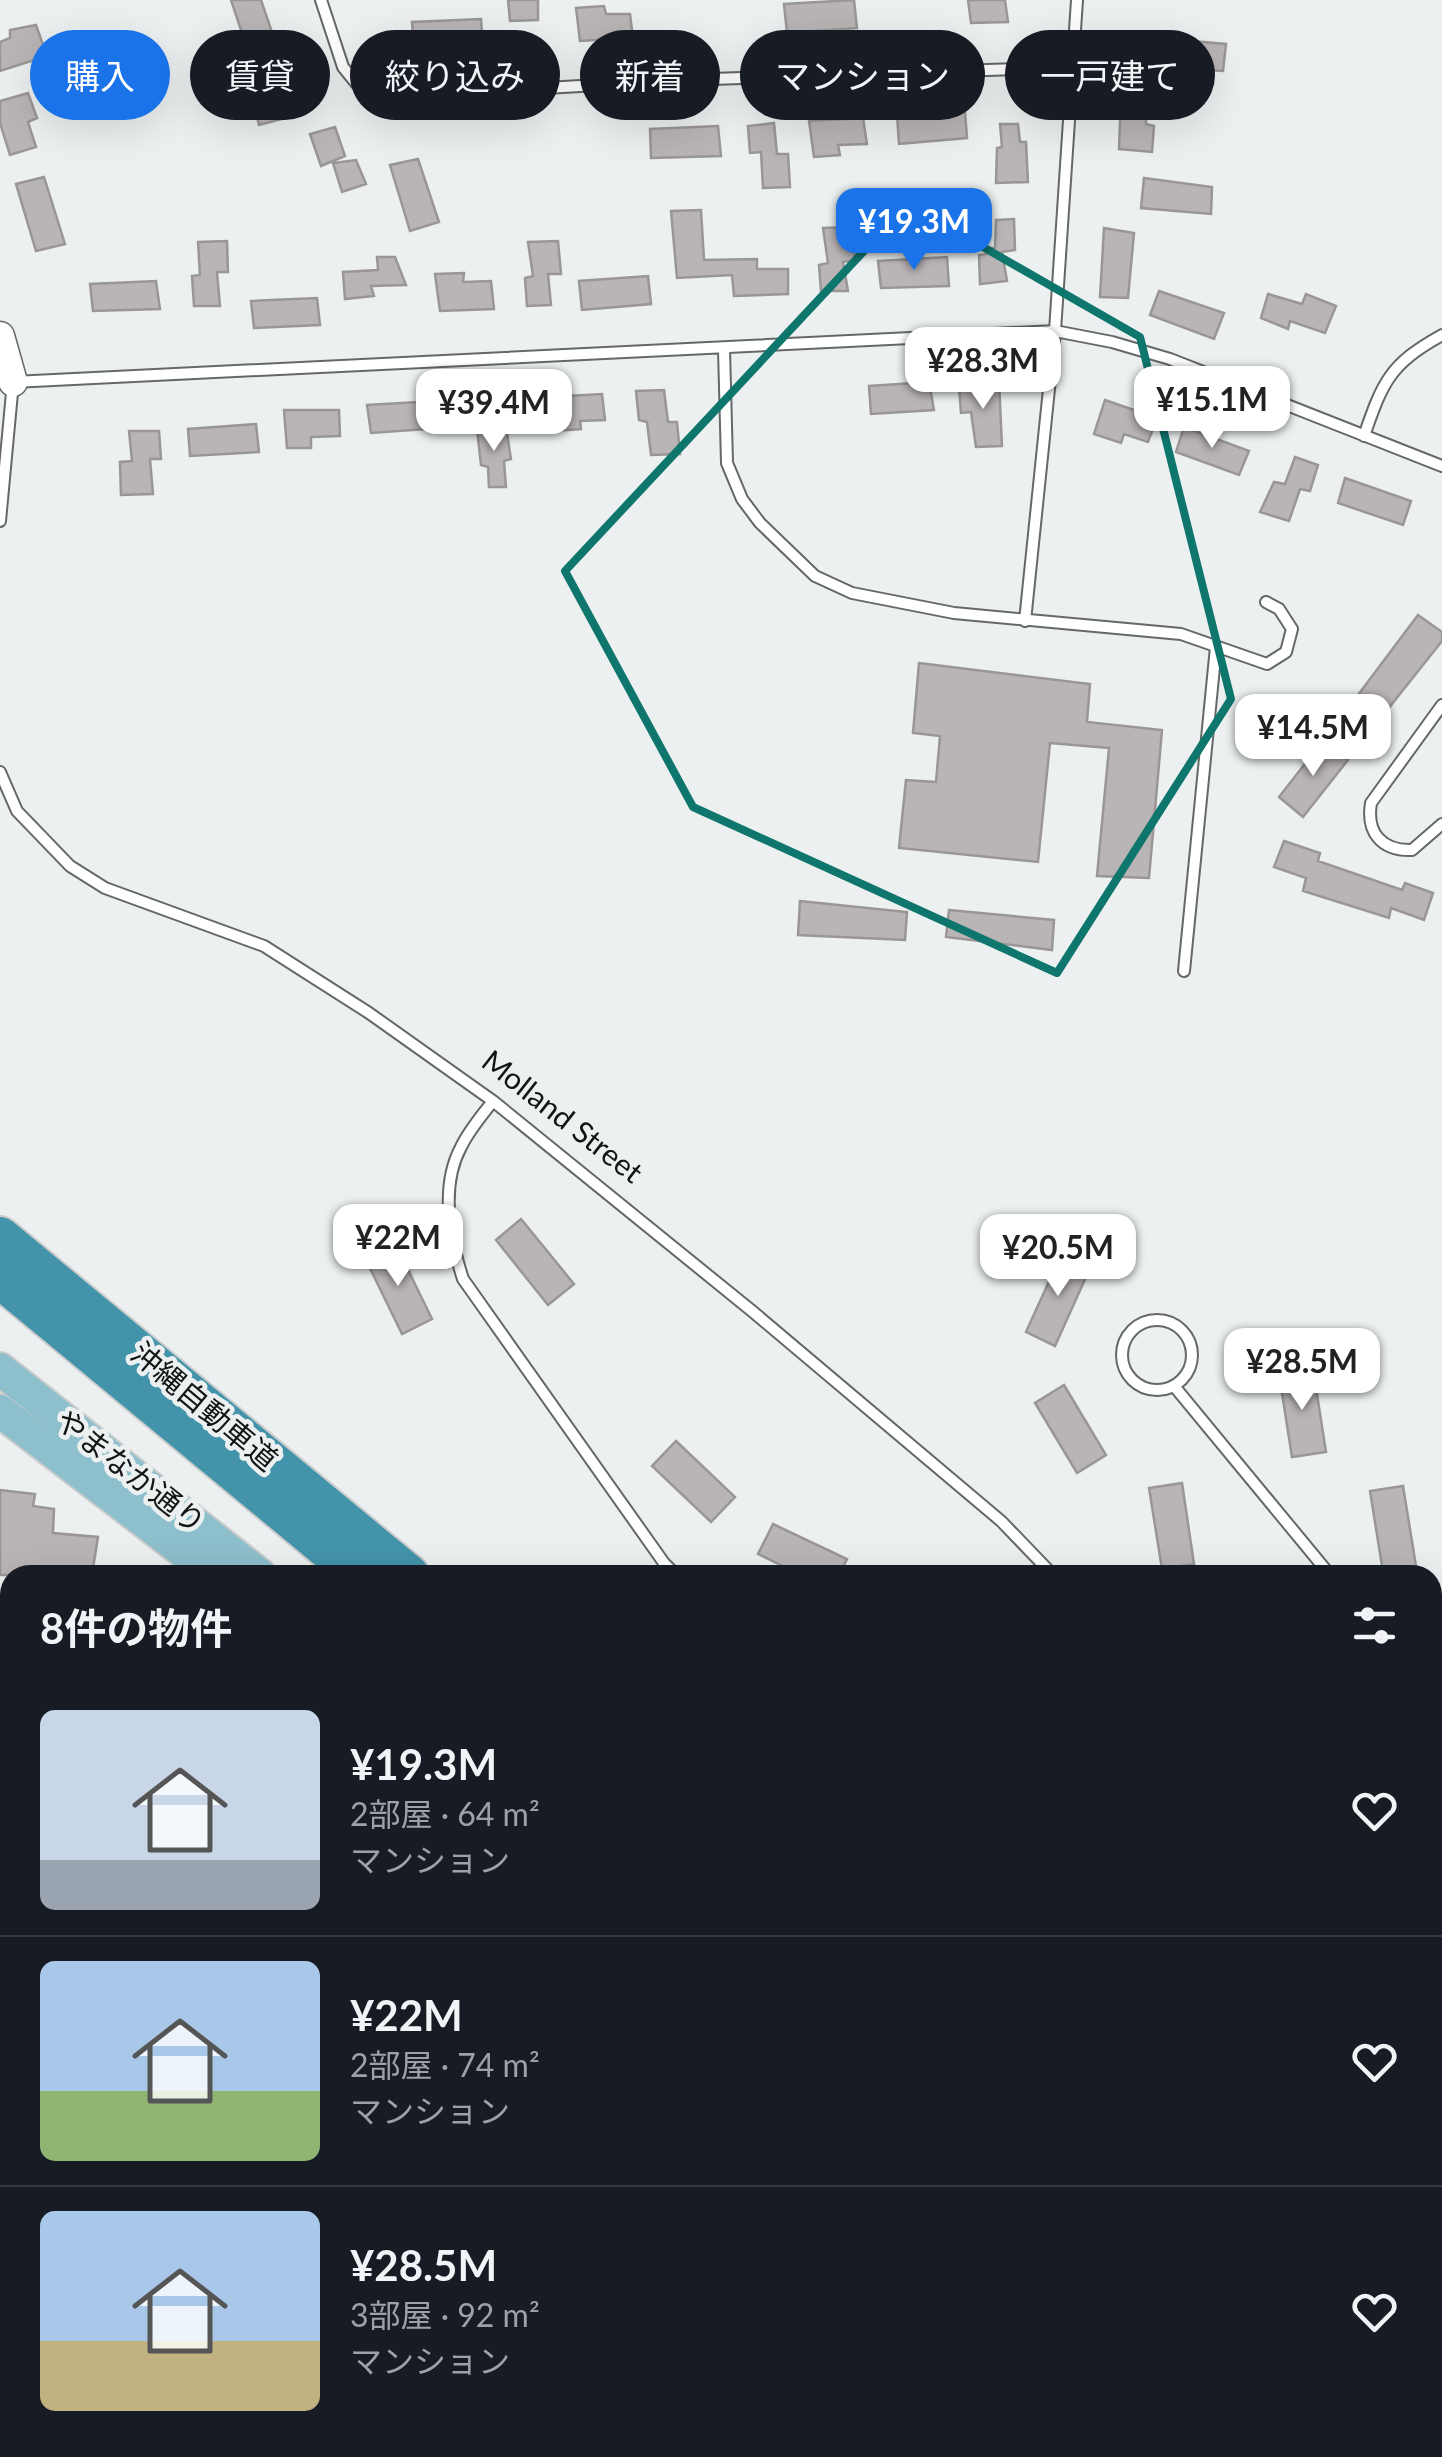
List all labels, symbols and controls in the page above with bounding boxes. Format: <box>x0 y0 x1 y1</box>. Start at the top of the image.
chip: 購入 <box>30 30 170 120</box>
chip: 賃貸 <box>190 30 330 120</box>
chip: 絞り込み <box>350 30 560 120</box>
chip: 新着 <box>580 30 720 120</box>
chip: マンション <box>740 30 985 120</box>
chip: 一戸建て <box>1005 30 1215 120</box>
pin: ¥19.3M <box>833 188 995 273</box>
text: ¥19.3M <box>858 201 970 240</box>
pin: ¥28.3M <box>902 327 1064 412</box>
text: ¥28.3M <box>927 340 1039 379</box>
pin: ¥15.1M <box>1131 366 1293 451</box>
pin: ¥39.4M <box>413 369 575 454</box>
text: ¥15.1M <box>1156 379 1268 418</box>
text: ¥39.4M <box>438 382 550 421</box>
pin: ¥14.5M <box>1232 694 1394 779</box>
text: ¥14.5M <box>1257 707 1369 746</box>
street label: Molland Street <box>476 1042 651 1189</box>
pin: ¥22M <box>339 1204 457 1289</box>
pin: ¥20.5M <box>977 1214 1139 1299</box>
text: ¥22M <box>355 1217 441 1256</box>
text: ¥20.5M <box>1002 1227 1114 1266</box>
pin: ¥28.5M <box>1221 1328 1383 1413</box>
street label: 沖縄自動車道 <box>125 1334 286 1477</box>
text: ¥28.5M <box>1246 1341 1358 1380</box>
street label: やまなか通り <box>49 1401 213 1540</box>
icon: filters <box>1347 1598 1402 1653</box>
text: 8件の物件 <box>40 1603 232 1653</box>
text: ¥19.3M <box>350 1739 497 1789</box>
icon: home <box>120 1750 240 1870</box>
icon: heart <box>1347 1783 1402 1838</box>
text: 2部屋 · 64 m² <box>350 1794 540 1833</box>
text: マンション <box>350 1840 510 1879</box>
text: ¥22M <box>350 1990 463 2040</box>
icon: home <box>120 2001 240 2121</box>
icon: heart <box>1347 2034 1402 2089</box>
text: 2部屋 · 74 m² <box>350 2045 540 2084</box>
text: マンション <box>350 2091 510 2130</box>
text: ¥28.5M <box>350 2240 497 2290</box>
icon: home <box>120 2251 240 2371</box>
icon: heart <box>1347 2284 1402 2339</box>
text: 3部屋 · 92 m² <box>350 2295 540 2334</box>
text: マンション <box>350 2341 510 2380</box>

